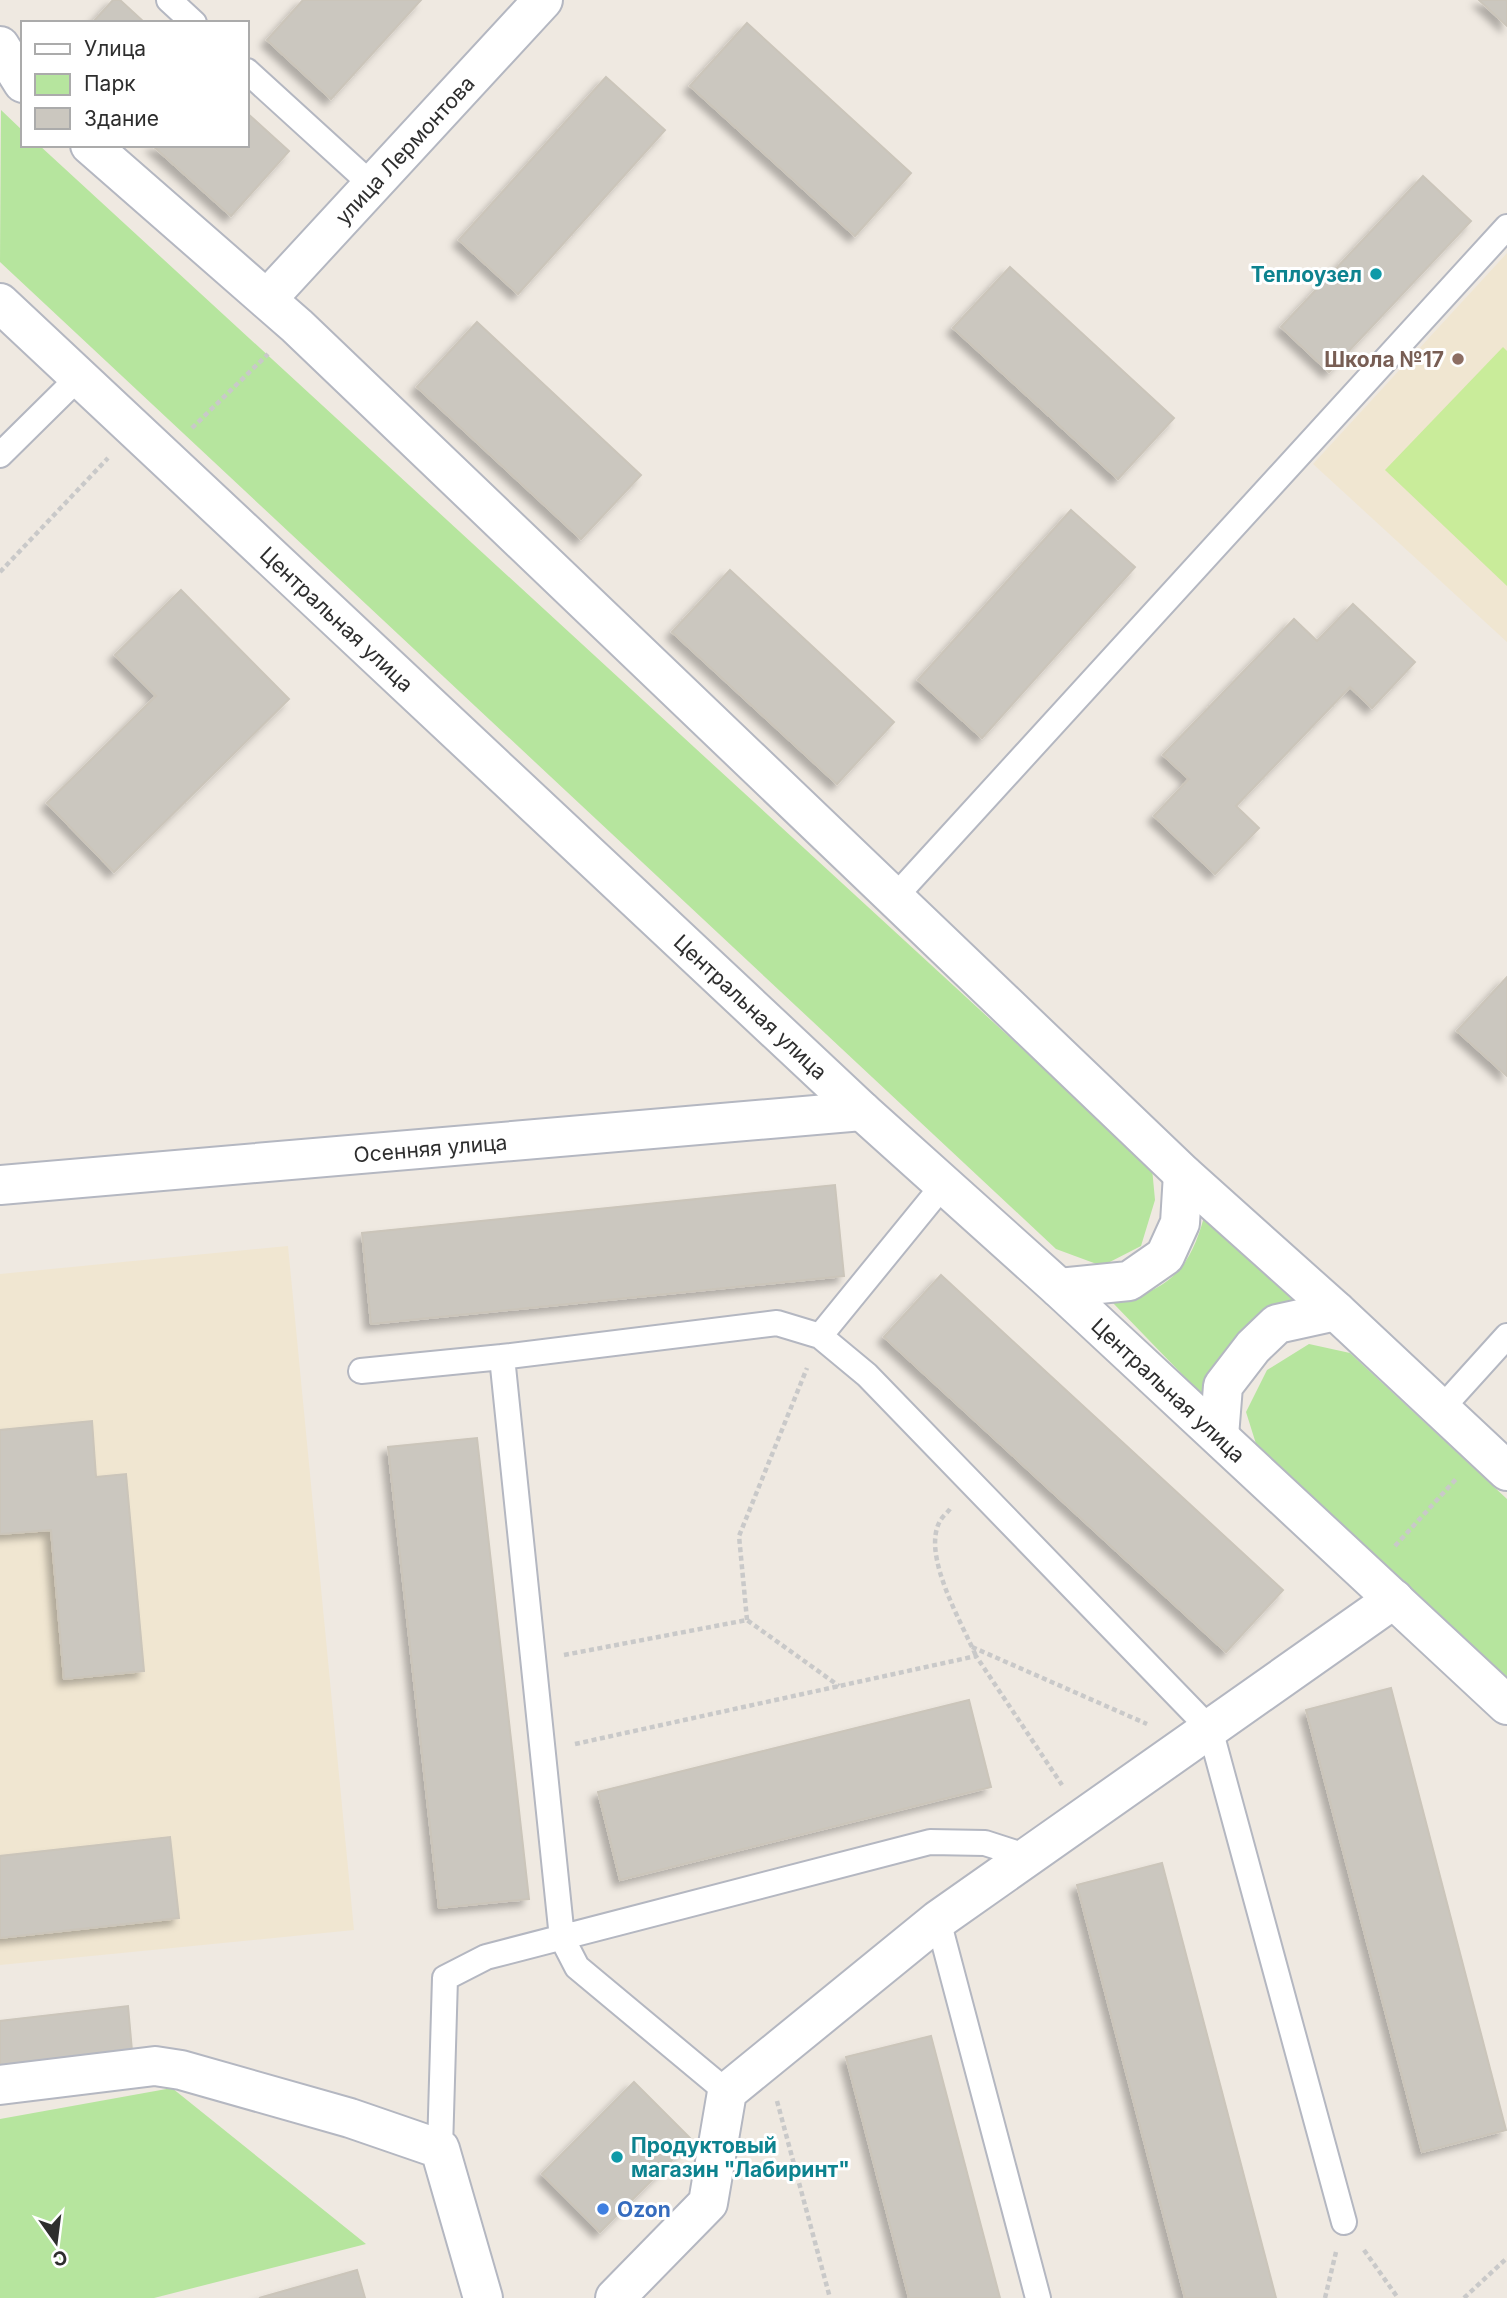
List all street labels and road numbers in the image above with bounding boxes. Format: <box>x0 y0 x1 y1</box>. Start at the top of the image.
street label: улица Лермонтова <box>330 70 479 229</box>
street label: Центральная улица <box>256 541 419 697</box>
street label: Центральная улица <box>669 929 832 1084</box>
street label: Осенняя улица <box>353 1129 508 1167</box>
street label: Центральная улица <box>1087 1313 1250 1467</box>

